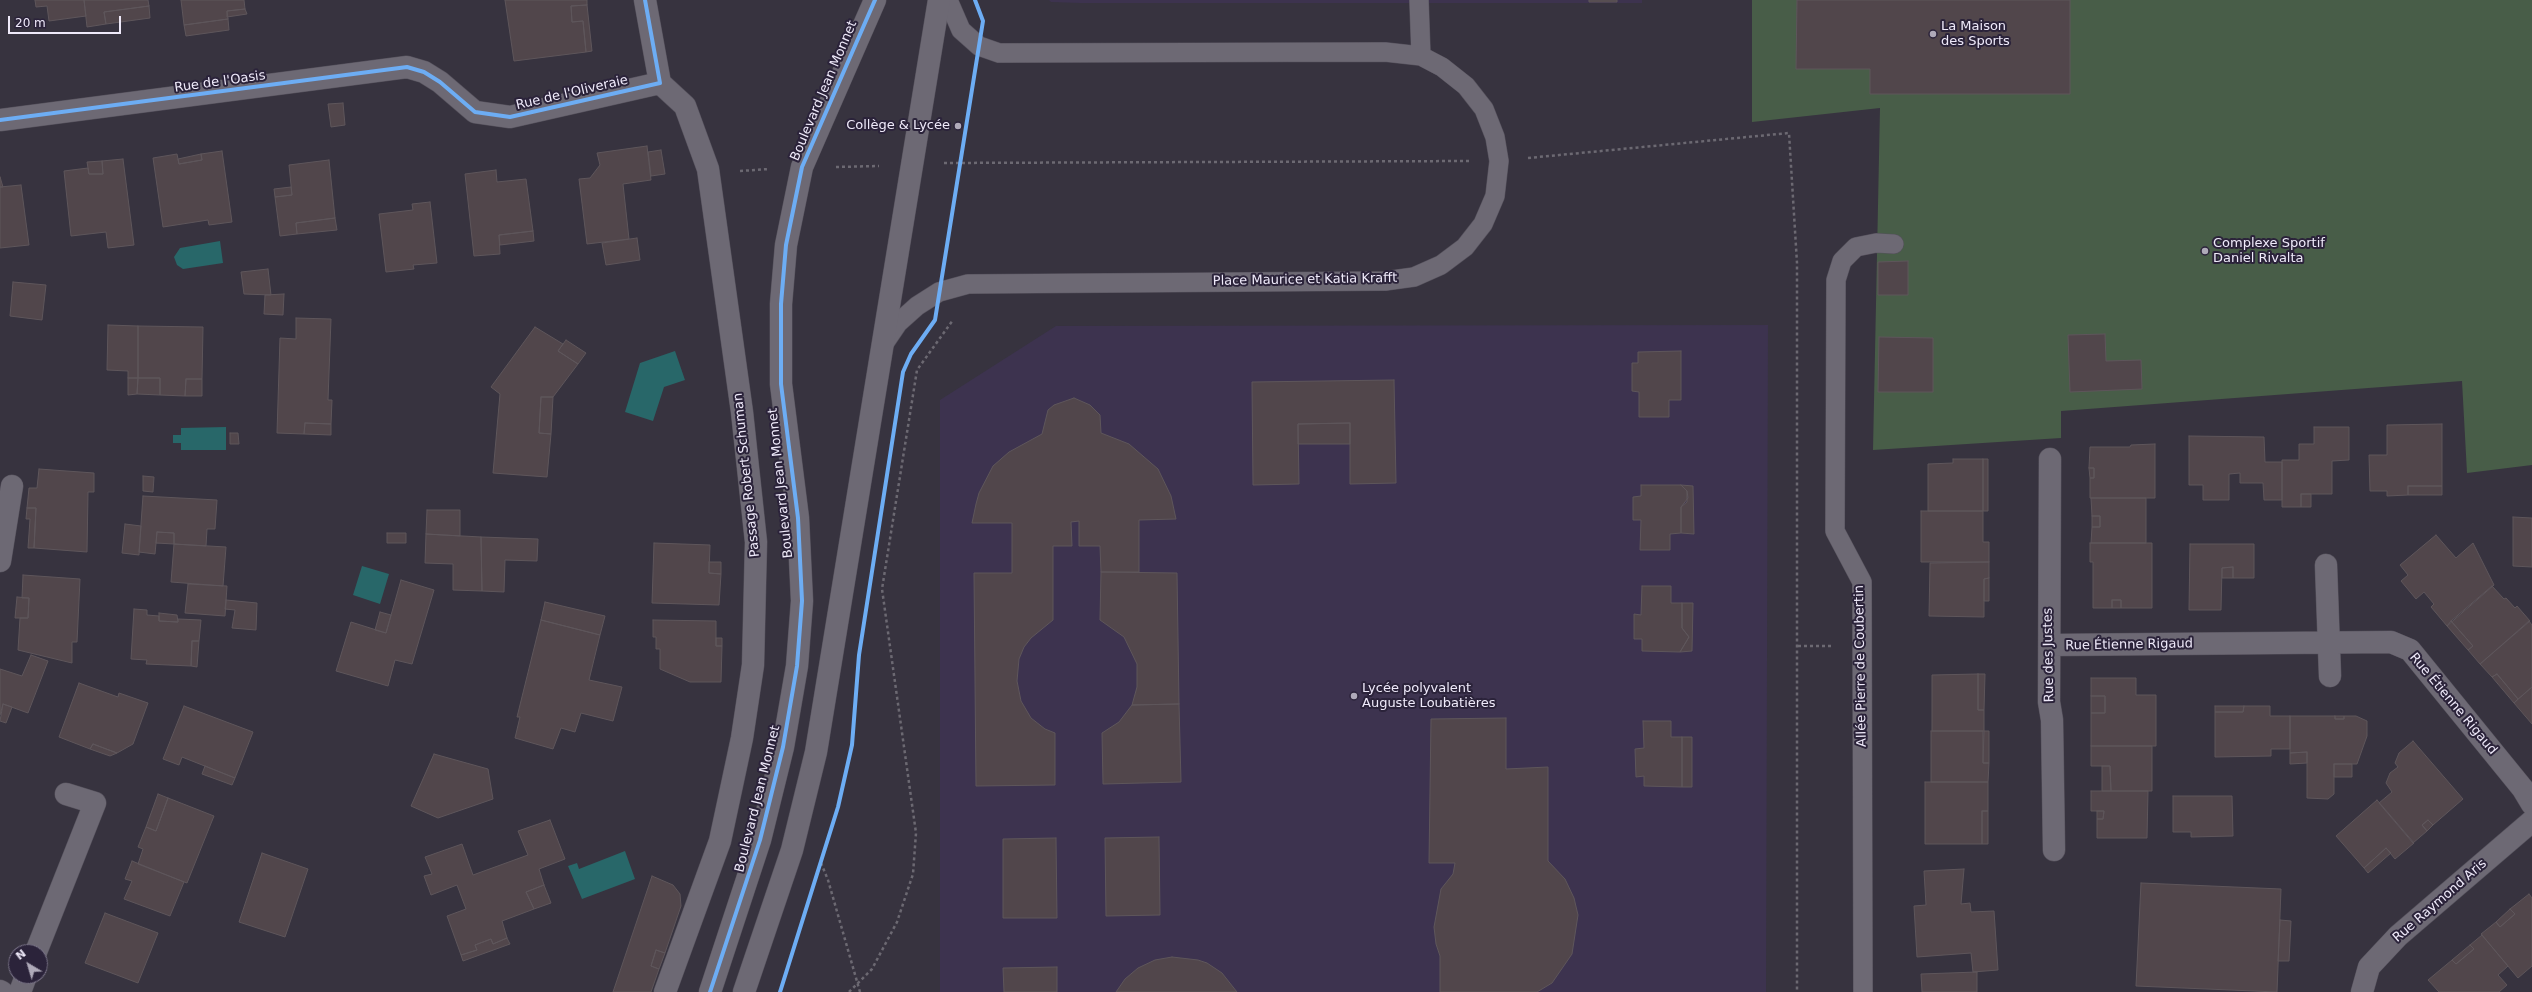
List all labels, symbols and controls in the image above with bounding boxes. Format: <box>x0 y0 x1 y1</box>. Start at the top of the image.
scale bar <box>10 8 123 34</box>
text: 20 m <box>15 16 46 30</box>
street label: Boulevard Jean Monnet <box>787 19 861 163</box>
place label: La Maison des Sports <box>1941 19 2010 50</box>
marker: La Maison des Sports <box>1928 29 1938 39</box>
street label: Rue de l'Oasis <box>173 68 267 96</box>
street label: Rue de l'Oliveraie <box>514 73 630 113</box>
place label: Collège & Lycée <box>846 118 950 134</box>
marker: Collège & Lycée <box>953 121 963 131</box>
place label: Complexe Sportif Daniel Rivalta <box>2213 236 2325 267</box>
marker: Complexe Sportif Daniel Rivalta <box>2200 246 2210 256</box>
street label: Place Maurice et Katia Krafft <box>1213 271 1397 289</box>
street label: Passage Robert Schuman <box>731 392 763 558</box>
street label: Boulevard Jean Monnet <box>765 407 797 559</box>
street label: Allée Pierre de Coubertin <box>1852 585 1870 747</box>
street label: Rue des Justes <box>2040 608 2058 702</box>
street label: Rue Étienne Rigaud <box>2065 636 2193 654</box>
street label: Rue Étienne Rigaud <box>2406 650 2500 758</box>
place label: Lycée polyvalent Auguste Loubatières <box>1362 681 1496 712</box>
marker: Lycée polyvalent Auguste Loubatières <box>1349 691 1359 701</box>
street label: Boulevard Jean Monnet <box>732 724 784 874</box>
street label: Rue Raymond Aris <box>2390 856 2490 946</box>
north arrow <box>8 944 48 984</box>
text: N <box>13 947 29 963</box>

